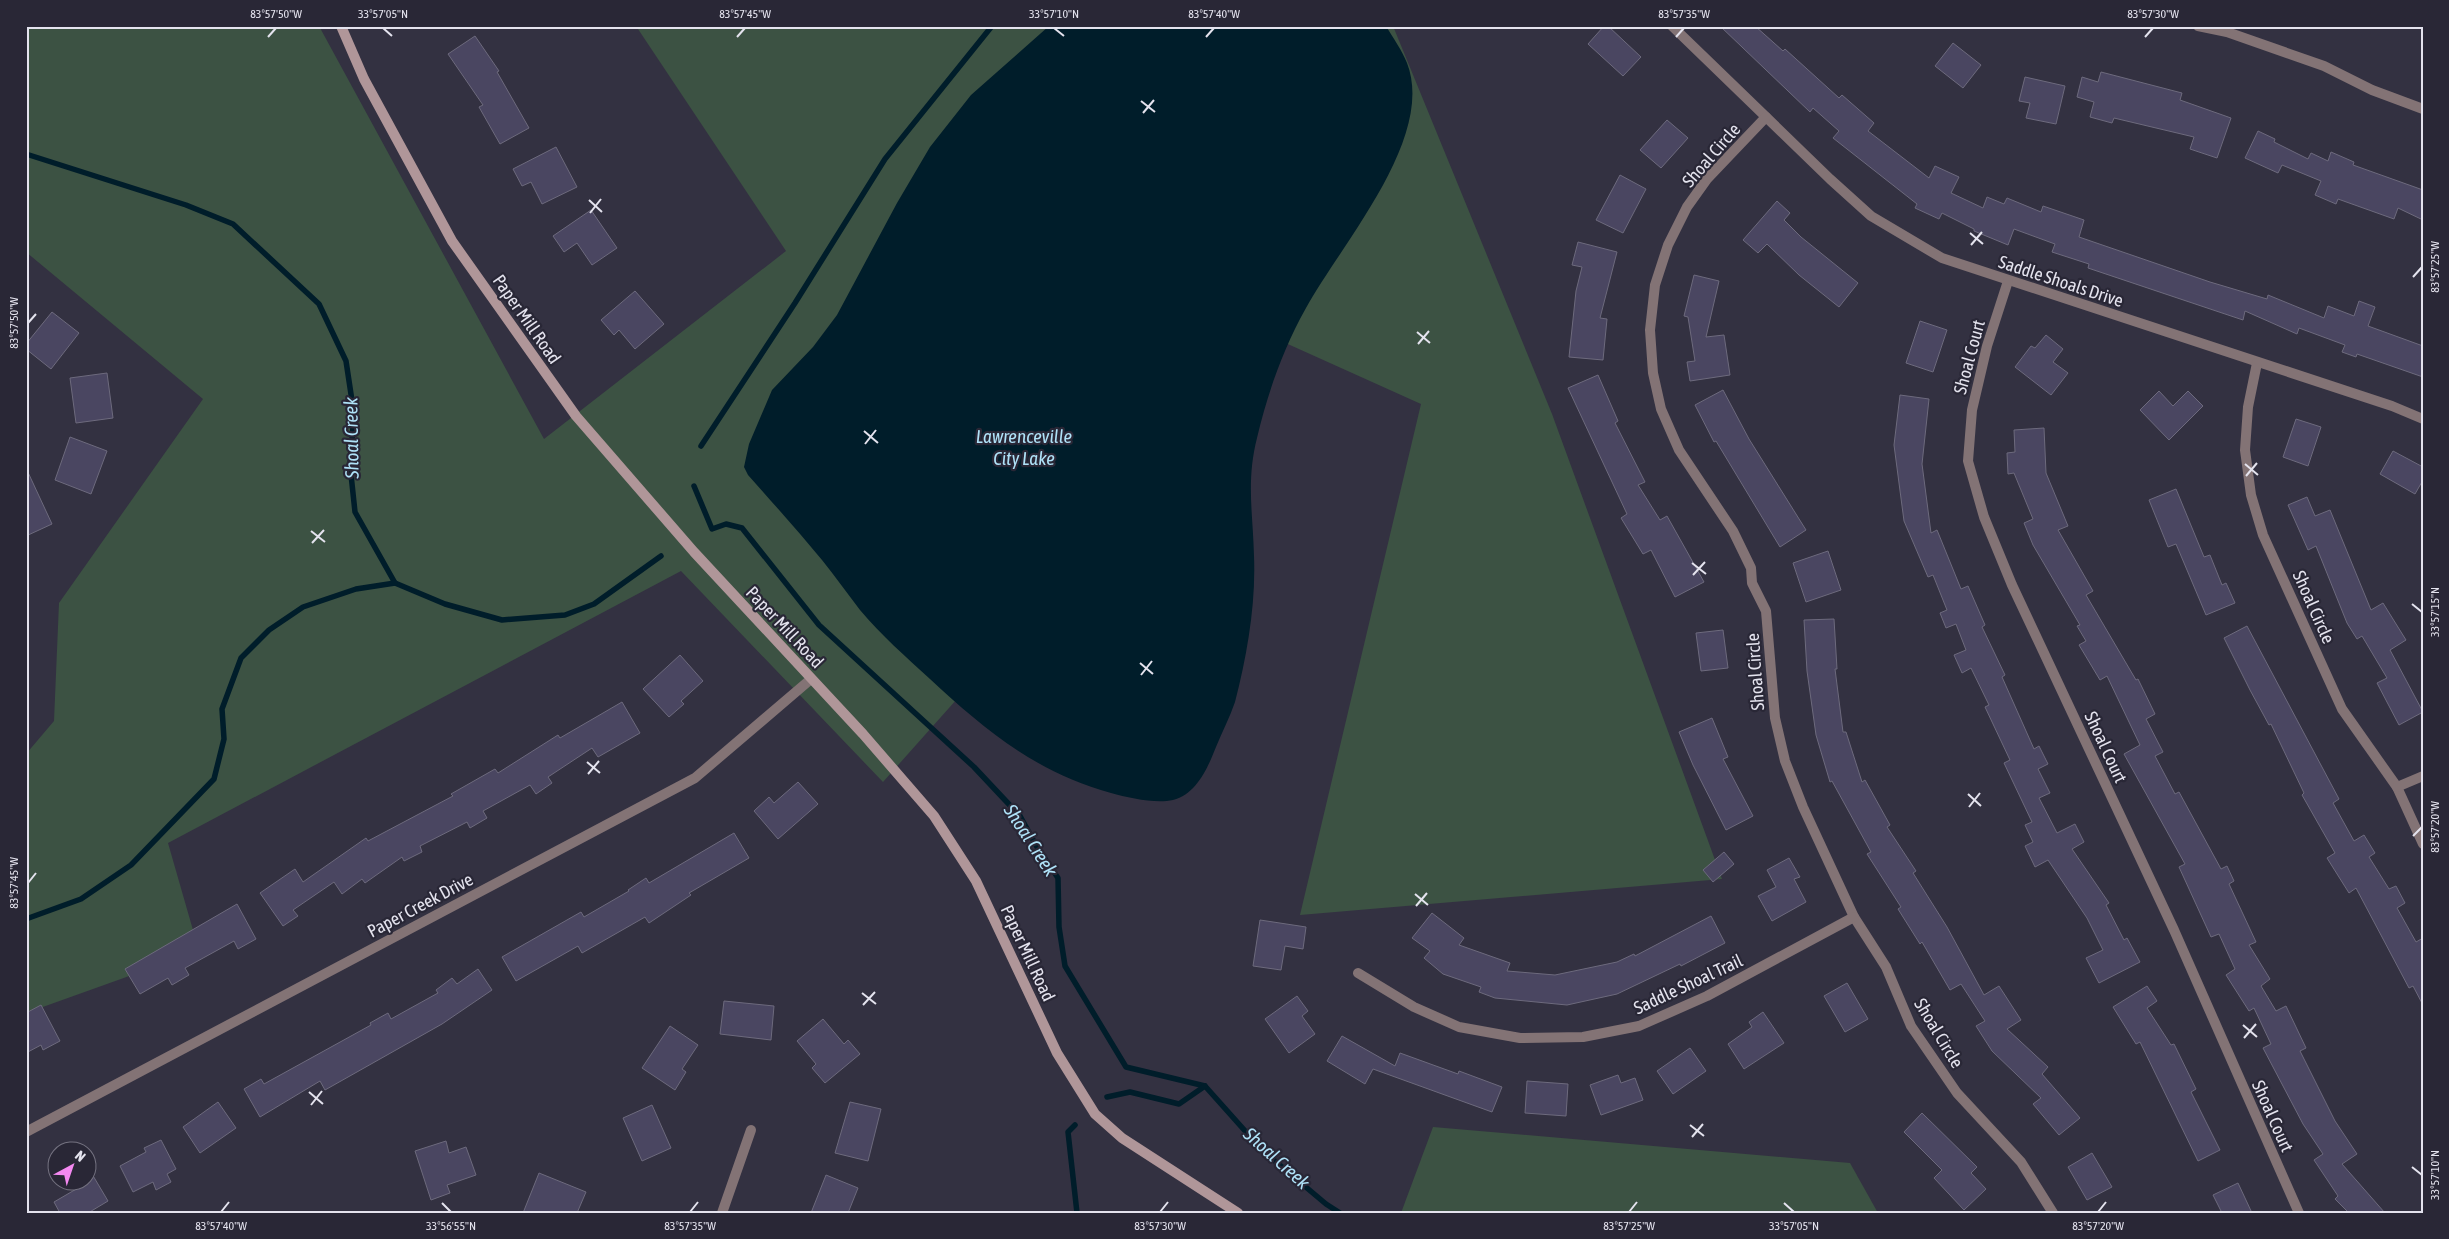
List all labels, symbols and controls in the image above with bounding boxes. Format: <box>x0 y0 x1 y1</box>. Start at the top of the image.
text: 83°57'50"W <box>250 7 302 21</box>
text: 33°57'05"N <box>358 7 408 21</box>
text: 83°57'45"W <box>719 7 771 21</box>
text: 33°57'10"N <box>1029 7 1079 21</box>
text: 83°57'40"W <box>1188 7 1240 21</box>
text: 83°57'35"W <box>1658 7 1710 21</box>
text: 83°57'30"W <box>2127 7 2179 21</box>
street label: Shoal Circle <box>1678 119 1744 191</box>
text: 83°57'25"W <box>2428 241 2442 293</box>
street label: Saddle Shoals Drive <box>1996 251 2126 311</box>
street label: Paper Mill Road <box>489 270 565 368</box>
text: 83°57'50"W <box>7 297 21 349</box>
street label: Shoal Court <box>1949 318 1989 396</box>
water label: Shoal Creek <box>339 396 363 480</box>
water label: Lawrenceville City Lake <box>976 425 1072 469</box>
street label: Shoal Circle <box>2289 567 2339 647</box>
street label: Paper Mill Road <box>742 582 828 672</box>
text: 33°57'15"N <box>2428 587 2442 637</box>
street label: Shoal Circle <box>1742 633 1768 711</box>
street label: Shoal Court <box>2080 708 2132 786</box>
water label: Shoal Creek <box>999 799 1063 881</box>
text: 83°57'20"W <box>2428 801 2442 853</box>
text: 83°57'45"W <box>7 857 21 909</box>
street label: Paper Creek Drive <box>364 868 476 942</box>
street label: Paper Mill Road <box>997 901 1059 1005</box>
street label: Saddle Shoal Trail <box>1630 950 1746 1018</box>
street label: Shoal Circle <box>1910 994 1968 1072</box>
street label: Shoal Court <box>2248 1077 2298 1155</box>
water label: Shoal Creek <box>1239 1122 1315 1194</box>
north arrow <box>48 1142 98 1192</box>
text: N <box>72 1147 89 1165</box>
text: 33°57'10"N <box>2428 1150 2442 1200</box>
text: 83°57'40"W <box>195 1219 247 1233</box>
text: 33°56'55"N <box>426 1219 476 1233</box>
text: 83°57'35"W <box>664 1219 716 1233</box>
text: 83°57'30"W <box>1134 1219 1186 1233</box>
text: 83°57'25"W <box>1603 1219 1655 1233</box>
text: 33°57'05"N <box>1769 1219 1819 1233</box>
text: 83°57'20"W <box>2072 1219 2124 1233</box>

